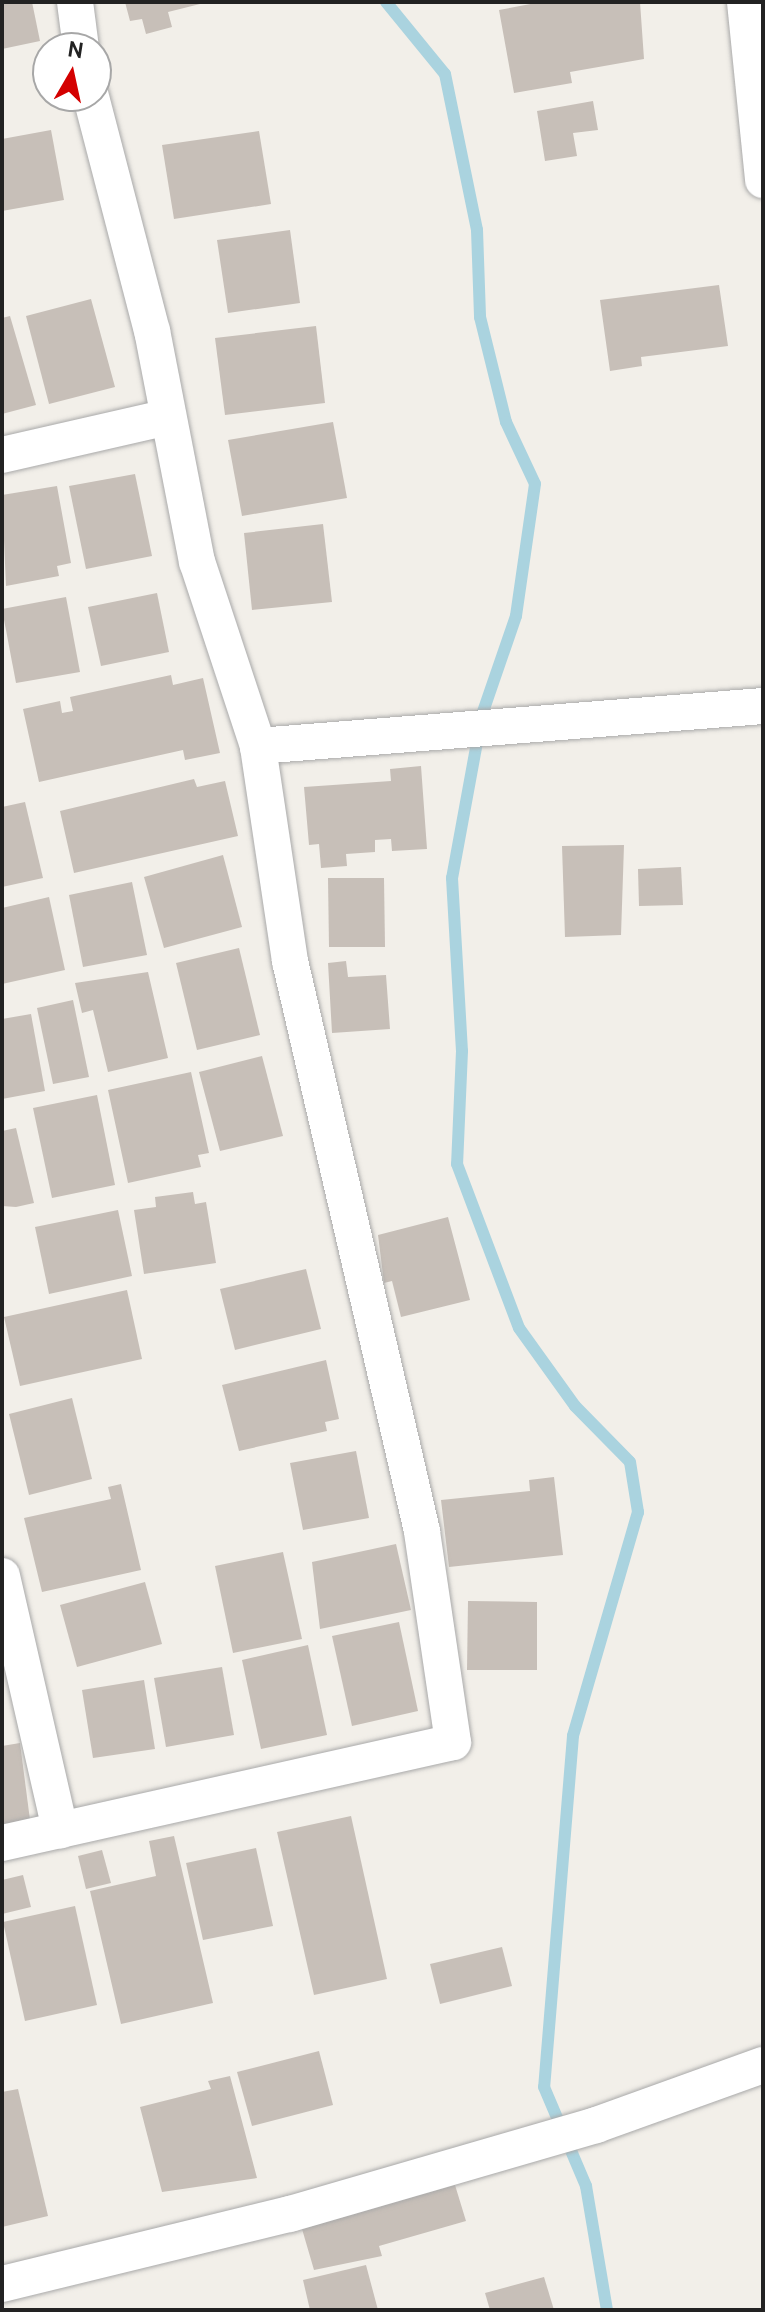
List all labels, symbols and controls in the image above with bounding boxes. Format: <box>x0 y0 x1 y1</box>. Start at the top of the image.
north arrow <box>32 32 112 112</box>
text: N <box>66 35 85 64</box>

